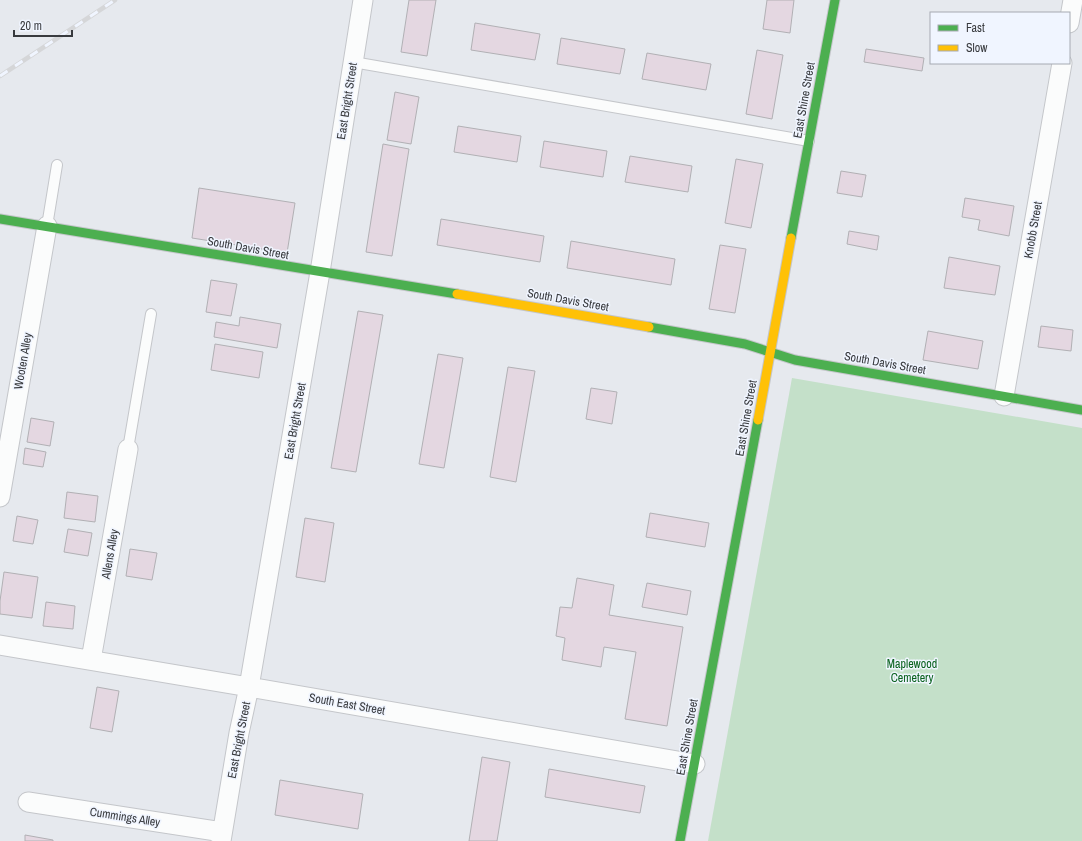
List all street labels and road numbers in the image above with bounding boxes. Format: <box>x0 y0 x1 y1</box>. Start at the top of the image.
street label: East Shine Street <box>789 60 819 139</box>
street label: East Bright Street <box>333 61 361 141</box>
street label: Knobb Street <box>1020 200 1046 260</box>
street label: South Davis Street <box>206 233 290 263</box>
street label: South Davis Street <box>526 285 610 315</box>
street label: Wooten Alley <box>10 331 36 391</box>
street label: South Davis Street <box>843 348 927 378</box>
street label: East Shine Street <box>731 378 761 457</box>
street label: East Bright Street <box>280 381 310 461</box>
street label: Allens Alley <box>98 528 122 581</box>
street label: South East Street <box>308 689 387 719</box>
street label: East Shine Street <box>672 697 702 776</box>
street label: East Bright Street <box>224 700 254 780</box>
street label: Cummings Alley <box>89 804 161 830</box>

